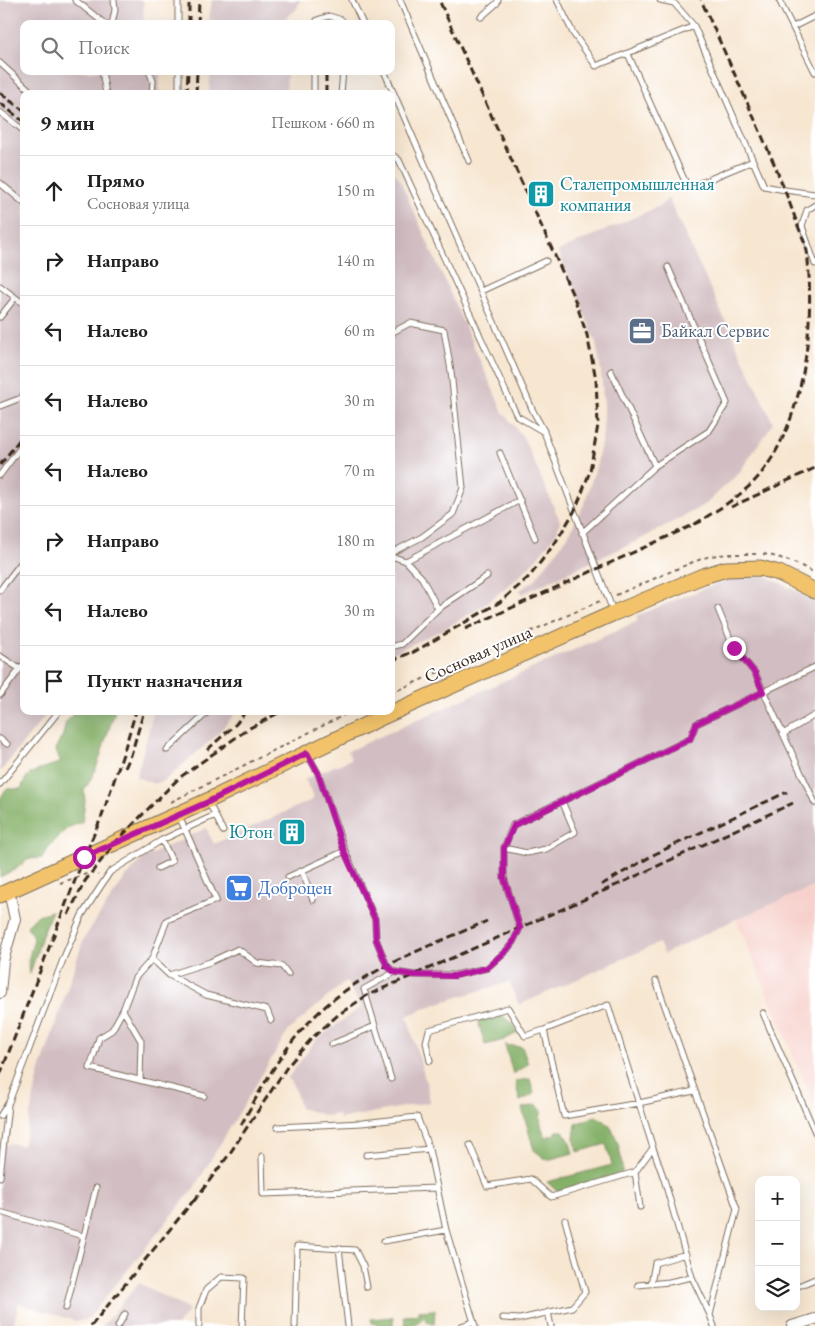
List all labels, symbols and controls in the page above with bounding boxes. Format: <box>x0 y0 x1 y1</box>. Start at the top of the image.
search box <box>20 20 395 75</box>
icon: search <box>38 34 66 62</box>
text: Поиск <box>78 35 130 60</box>
text: 9 мин <box>40 109 95 136</box>
text: Пешком · 660 m <box>271 112 375 133</box>
text: Прямо <box>87 168 145 193</box>
place label: Сталепромышленная компания <box>560 172 715 216</box>
icon: ahead <box>40 177 68 205</box>
building icon: Сталепромышленная компания <box>526 179 556 209</box>
text: 150 m <box>336 180 375 201</box>
text: Сосновая улица <box>87 193 190 214</box>
icon: right <box>40 247 68 275</box>
text: Направо <box>87 248 159 273</box>
text: 140 m <box>336 250 375 271</box>
office icon: Байкал Сервис <box>627 316 657 346</box>
icon: left <box>40 317 68 345</box>
text: Налево <box>87 318 148 343</box>
place label: Байкал Сервис <box>661 319 770 342</box>
text: 60 m <box>344 320 375 341</box>
icon: left <box>40 387 68 415</box>
text: Налево <box>87 388 148 413</box>
text: 30 m <box>344 390 375 411</box>
icon: left <box>40 457 68 485</box>
text: Налево <box>87 458 148 483</box>
text: 70 m <box>344 460 375 481</box>
icon: right <box>40 527 68 555</box>
text: Направо <box>87 528 159 553</box>
text: 180 m <box>336 530 375 551</box>
icon: left <box>40 597 68 625</box>
text: Налево <box>87 598 148 623</box>
text: 30 m <box>344 600 375 621</box>
street label: Сосновая улица <box>420 619 536 688</box>
route end <box>723 637 746 660</box>
icon: arrive <box>40 667 68 695</box>
text: Пункт назначения <box>87 668 243 693</box>
building icon: Ютон <box>277 817 307 847</box>
place label: Ютон <box>229 820 273 843</box>
route start <box>73 846 96 869</box>
supermarket icon: Доброцен <box>224 873 254 903</box>
place label: Доброцен <box>258 876 332 899</box>
map controls <box>755 1176 800 1311</box>
button: + <box>755 1176 800 1221</box>
button: − <box>755 1221 800 1266</box>
button: layers <box>755 1266 800 1311</box>

